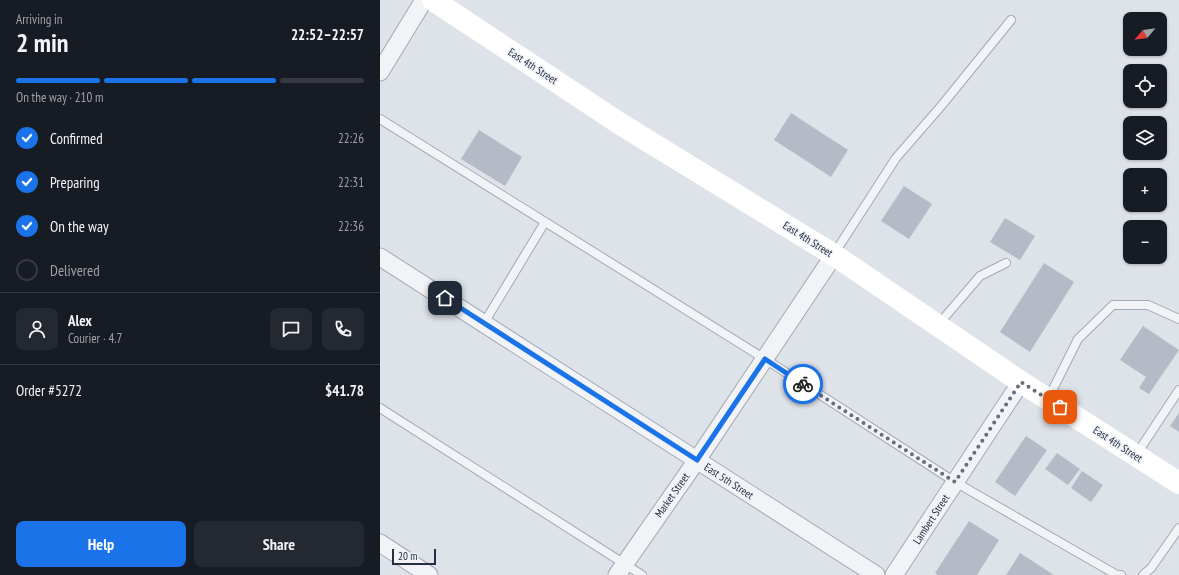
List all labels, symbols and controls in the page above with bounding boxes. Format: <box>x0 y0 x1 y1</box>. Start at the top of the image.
text: Arriving in <box>16 11 63 28</box>
north arrow <box>1123 12 1167 56</box>
map controls <box>1123 12 1167 264</box>
text: 22:52–22:57 <box>291 25 364 44</box>
text: 2 min <box>16 26 69 59</box>
street label: East 4th Street <box>506 45 560 87</box>
button: locate <box>1123 64 1167 108</box>
text: On the way · 210 m <box>16 89 103 106</box>
button: layers <box>1123 116 1167 160</box>
icon: check <box>16 127 38 149</box>
text: Confirmed <box>50 129 103 148</box>
text: 22:26 <box>338 130 364 147</box>
button: + <box>1123 168 1167 212</box>
icon: check <box>16 171 38 193</box>
text: Preparing <box>50 173 100 192</box>
text: 22:31 <box>338 174 364 191</box>
icon: check <box>16 215 38 237</box>
text: On the way <box>50 217 109 236</box>
text: 22:36 <box>338 218 364 235</box>
street label: East 4th Street <box>780 218 836 260</box>
button: − <box>1123 220 1167 264</box>
text: Delivered <box>50 261 100 280</box>
pin <box>428 281 462 315</box>
icon: home <box>434 287 456 309</box>
button: person <box>16 308 58 350</box>
button: chat <box>270 308 312 350</box>
button: phone <box>322 308 364 350</box>
text: Alex <box>68 311 92 330</box>
text: Courier · 4.7 <box>68 330 122 347</box>
courier <box>783 364 823 404</box>
icon: bike <box>792 373 814 395</box>
text: Order #5272 <box>16 381 82 400</box>
text: $41.78 <box>325 381 364 400</box>
pin <box>1043 390 1077 424</box>
icon: bag <box>1049 396 1071 418</box>
street label: East 4th Street <box>1091 423 1145 465</box>
street label: East 5th Street <box>702 460 756 502</box>
street label: Market Street <box>652 470 692 520</box>
street label: Lambert Street <box>910 491 952 547</box>
button: Help <box>16 521 186 567</box>
button: Share <box>194 521 364 567</box>
scale bar <box>392 547 436 566</box>
text: 20 m <box>398 549 417 563</box>

